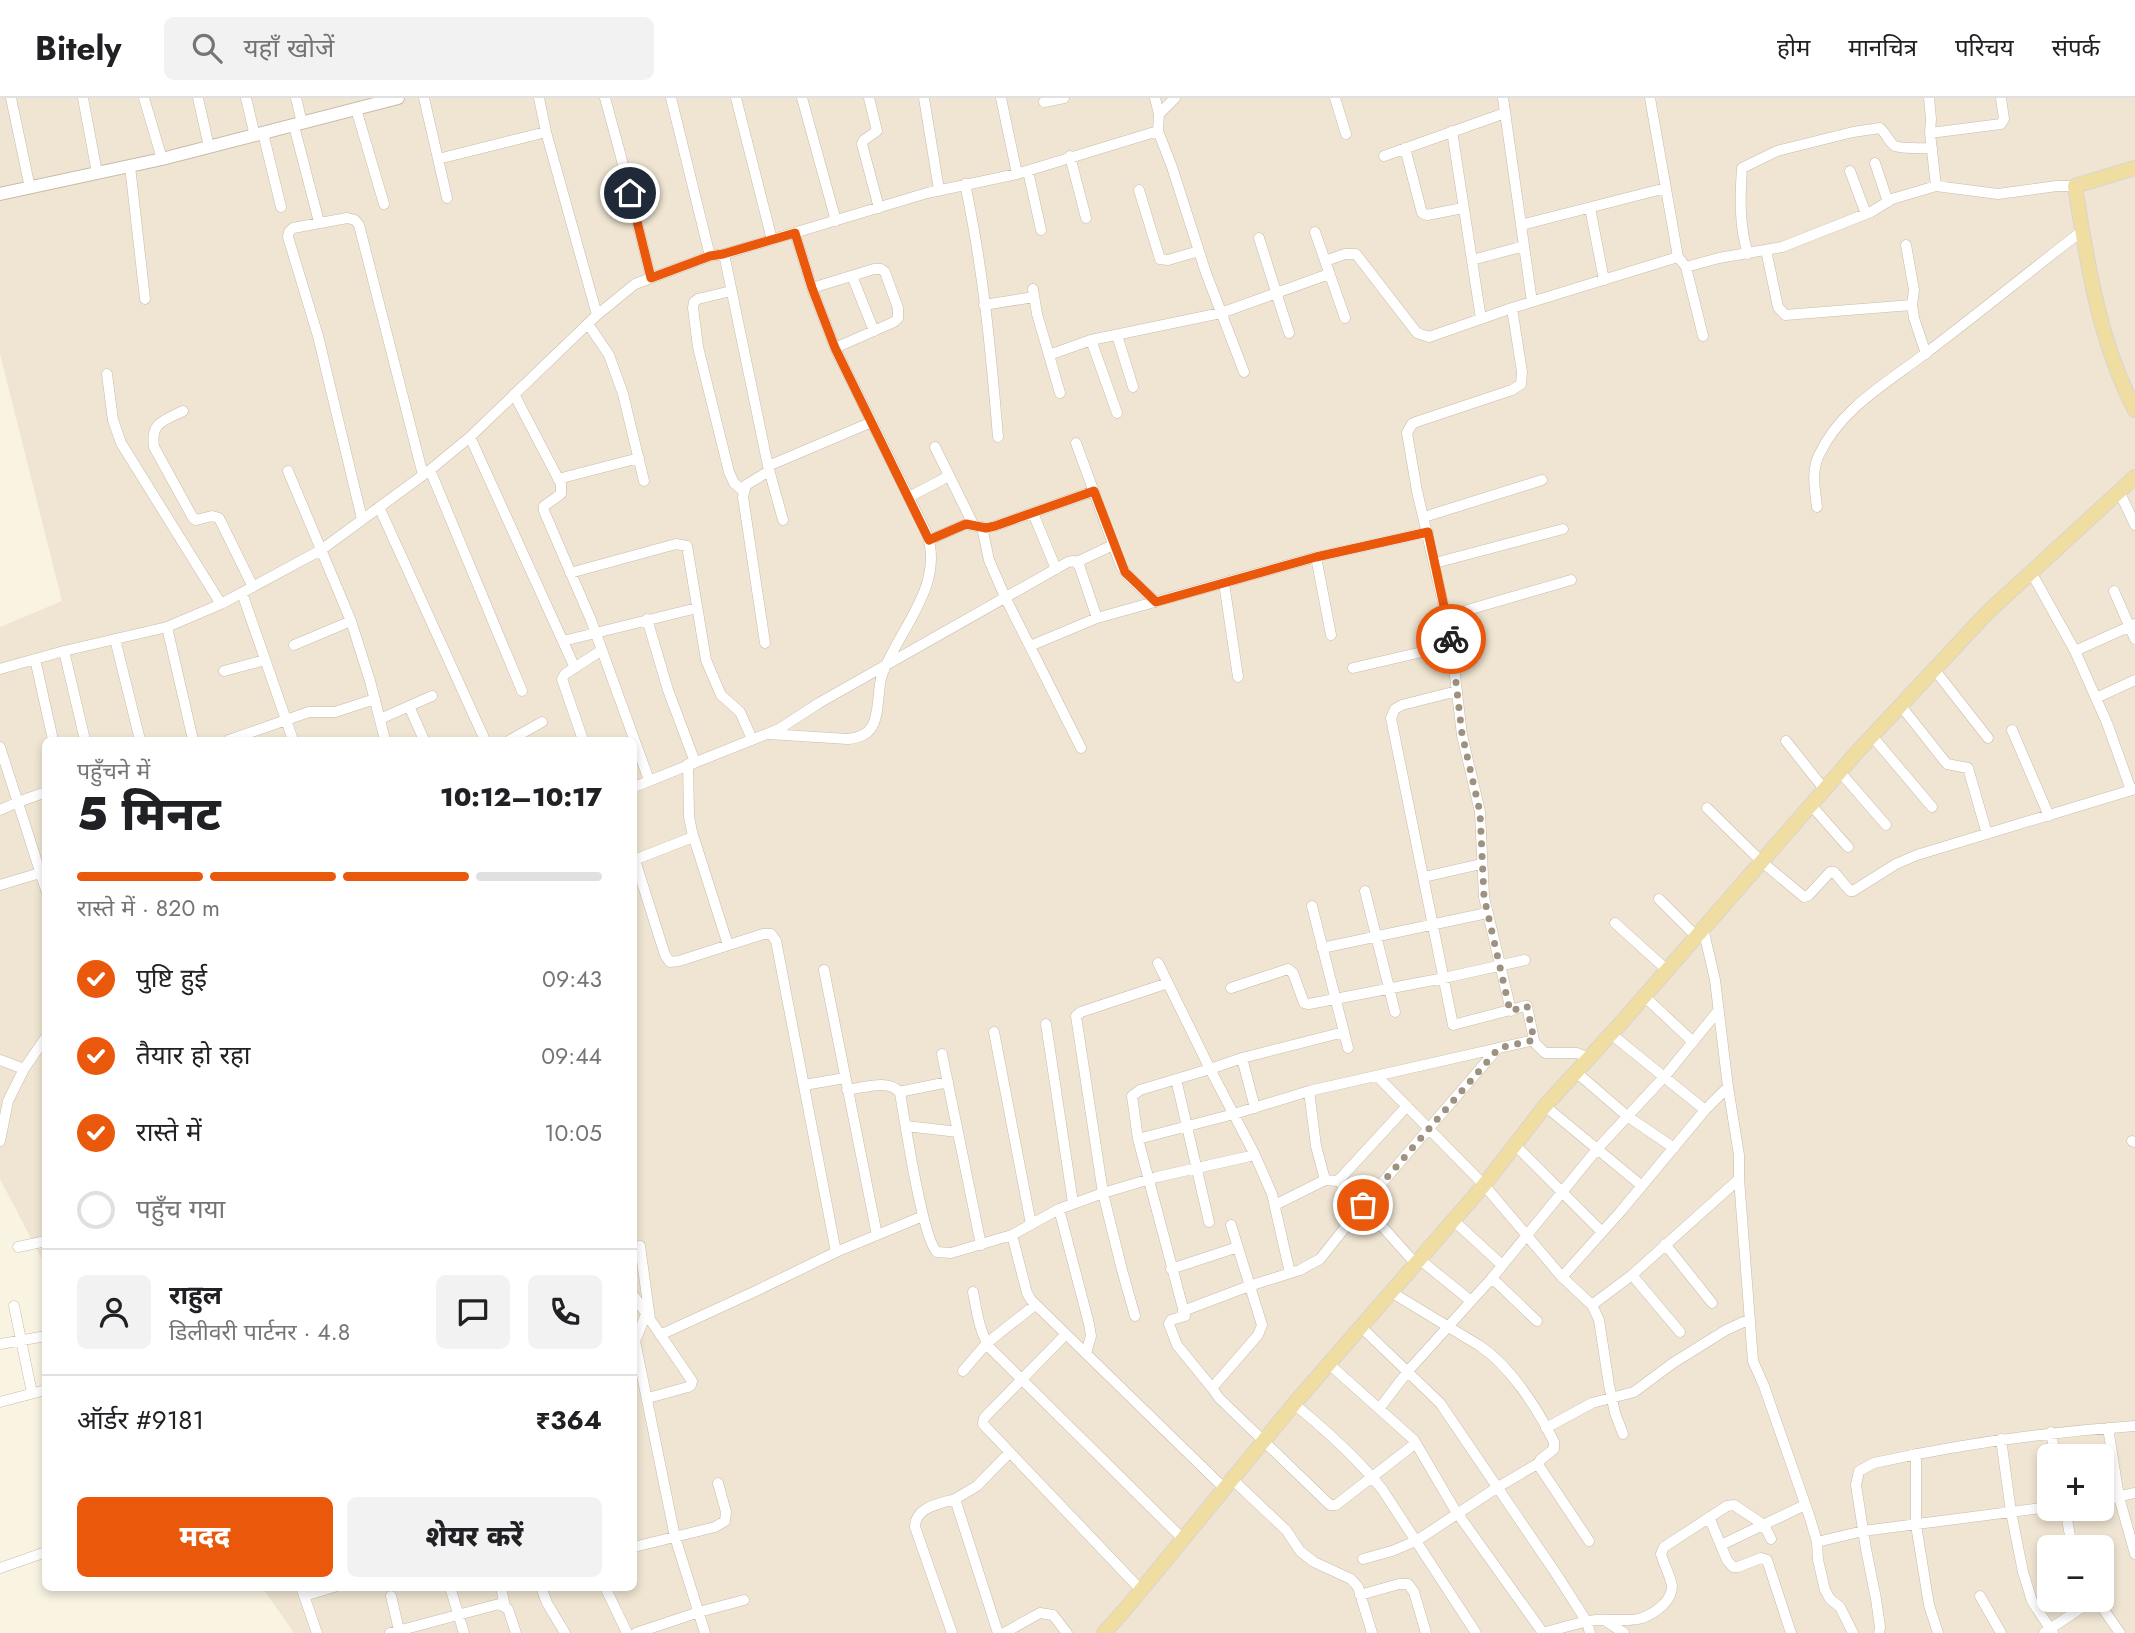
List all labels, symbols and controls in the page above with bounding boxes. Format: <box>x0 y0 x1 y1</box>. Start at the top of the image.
search box <box>164 17 654 80</box>
text: Bitely <box>35 25 122 72</box>
icon: search <box>188 29 226 67</box>
text: यहाँ खोजें <box>244 29 334 67</box>
text: होम <box>1777 30 1810 65</box>
text: मानचित्र <box>1848 30 1917 65</box>
text: परिचय <box>1955 30 2014 65</box>
text: संपर्क <box>2052 30 2100 65</box>
pin <box>600 163 660 223</box>
icon: home <box>611 174 649 212</box>
courier <box>1416 604 1486 674</box>
icon: bike <box>1432 620 1470 658</box>
text: पहुँचने में <box>77 754 150 788</box>
text: 10:12–10:17 <box>440 778 602 816</box>
text: 5 मिनट <box>77 781 221 847</box>
text: रास्ते में · 820 m <box>77 891 220 925</box>
text: पुष्टि हुई <box>136 959 207 997</box>
icon: check <box>77 960 115 998</box>
text: 09:43 <box>542 962 602 996</box>
text: तैयार हो रहा <box>136 1036 251 1074</box>
icon: check <box>77 1037 115 1075</box>
text: 09:44 <box>541 1039 602 1073</box>
text: रास्ते में <box>136 1113 202 1151</box>
icon: check <box>77 1114 115 1152</box>
text: 10:05 <box>544 1116 602 1150</box>
pin <box>1333 1175 1393 1235</box>
icon: bag <box>1344 1186 1382 1224</box>
text: पहुँच गया <box>136 1190 225 1228</box>
button: person <box>77 1275 151 1349</box>
button: chat <box>436 1275 510 1349</box>
button: phone <box>528 1275 602 1349</box>
text: राहुल <box>169 1276 222 1314</box>
text: डिलीवरी पार्टनर · 4.8 <box>169 1315 350 1349</box>
text: ऑर्डर #9181 <box>77 1401 204 1439</box>
text: ₹364 <box>535 1401 602 1439</box>
map controls <box>2037 1444 2114 1612</box>
button: + <box>2037 1444 2114 1521</box>
button: मदद <box>77 1497 333 1577</box>
button: शेयर करें <box>347 1497 602 1577</box>
button: − <box>2037 1535 2114 1612</box>

